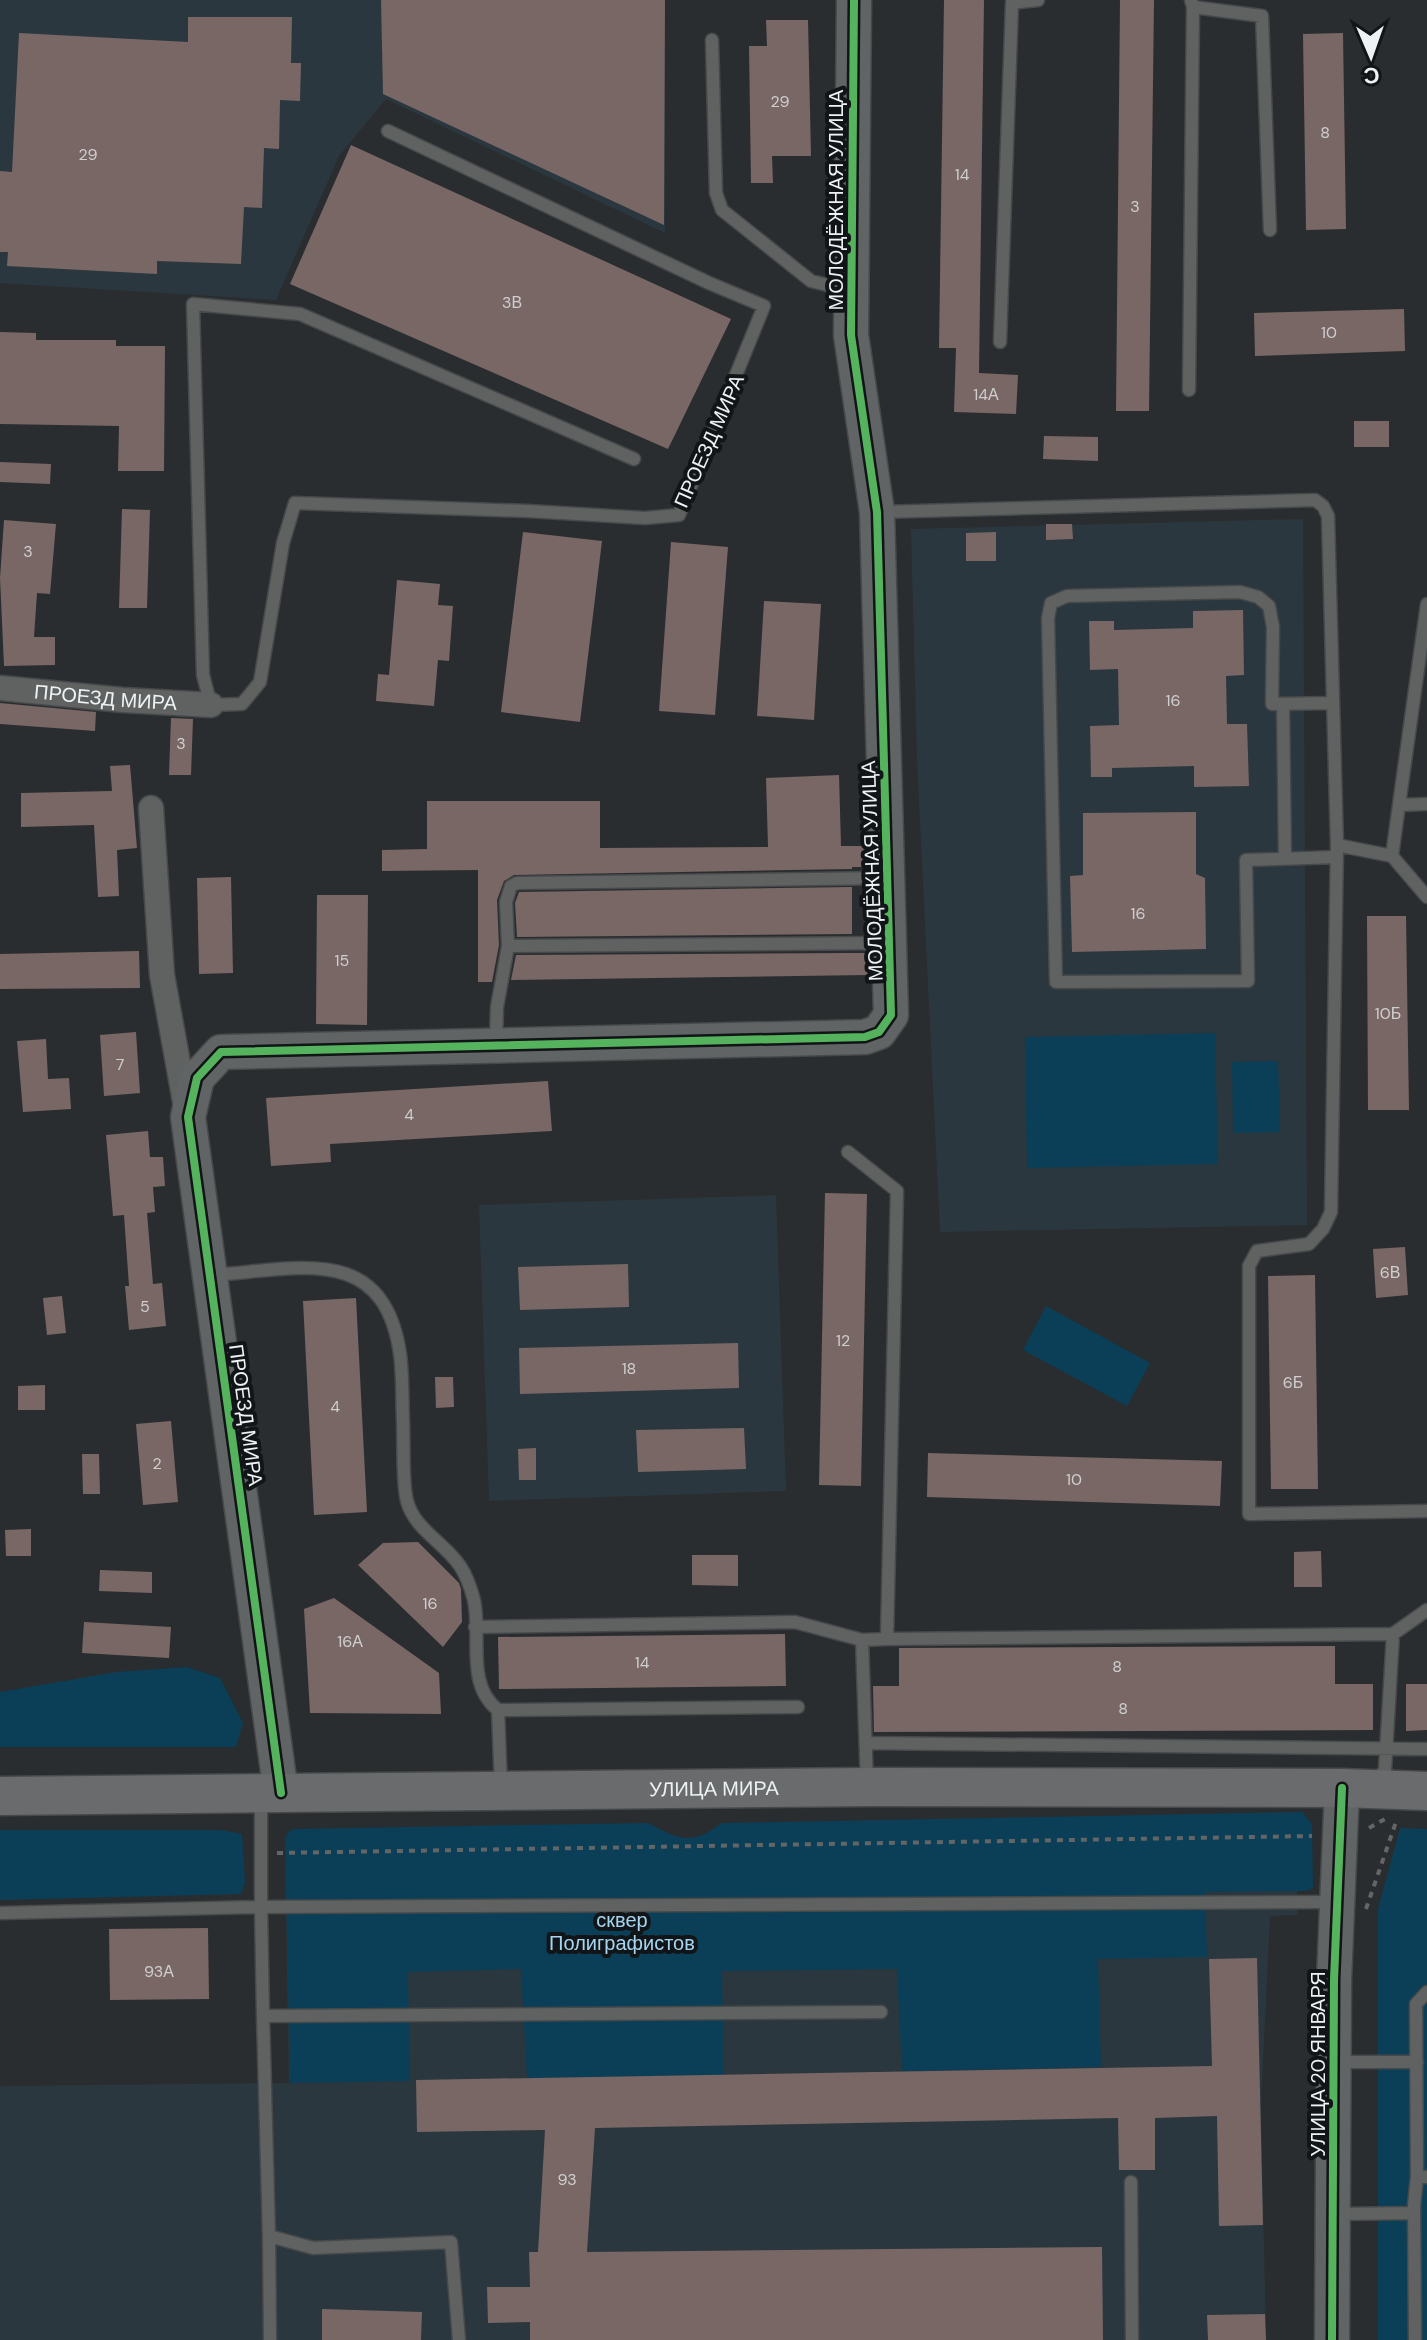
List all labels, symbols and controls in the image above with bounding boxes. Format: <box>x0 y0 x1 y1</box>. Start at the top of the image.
north arrow <box>1331 16 1411 96</box>
text: С <box>1363 61 1380 90</box>
street label: МОЛОДЁЖНАЯ УЛИЦА <box>823 89 849 310</box>
house number: 29 <box>770 91 790 112</box>
house number: 8 <box>1320 122 1330 143</box>
house number: 29 <box>78 144 98 165</box>
house number: 14 <box>955 164 970 185</box>
house number: 3 <box>1130 196 1140 217</box>
house number: 3В <box>502 292 522 313</box>
house number: 10 <box>1321 322 1337 343</box>
street label: ПРОЕЗД МИРА <box>668 370 750 512</box>
house number: 14А <box>973 384 999 405</box>
house number: 3 <box>23 541 33 562</box>
street label: ПРОЕЗД МИРА <box>33 678 178 716</box>
house number: 16 <box>1165 690 1181 711</box>
house number: 3 <box>176 733 186 754</box>
street label: МОЛОДЁЖНАЯ УЛИЦА <box>855 760 889 982</box>
house number: 16 <box>1130 903 1146 924</box>
house number: 15 <box>335 950 349 971</box>
house number: 10Б <box>1375 1003 1401 1024</box>
house number: 7 <box>116 1054 124 1075</box>
house number: 4 <box>404 1104 414 1125</box>
house number: 6В <box>1380 1262 1400 1283</box>
house number: 5 <box>140 1296 150 1317</box>
house number: 12 <box>836 1330 850 1351</box>
street label: ПРОЕЗД МИРА <box>223 1342 269 1488</box>
house number: 18 <box>622 1358 636 1379</box>
house number: 6Б <box>1283 1372 1303 1393</box>
house number: 4 <box>330 1396 340 1417</box>
house number: 2 <box>152 1453 162 1474</box>
house number: 10 <box>1066 1469 1082 1490</box>
house number: 16 <box>422 1593 438 1614</box>
house number: 16А <box>337 1631 363 1652</box>
house number: 14 <box>635 1652 650 1673</box>
house number: 8 <box>1112 1656 1122 1677</box>
house number: 8 <box>1118 1698 1128 1719</box>
street label: УЛИЦА МИРА <box>649 1775 779 1802</box>
park label: сквер Полиграфистов <box>549 1907 695 1956</box>
house number: 93А <box>144 1961 174 1982</box>
street label: УЛИЦА 20 ЯНВАРЯ <box>1305 1971 1331 2157</box>
house number: 93 <box>557 2169 577 2190</box>

